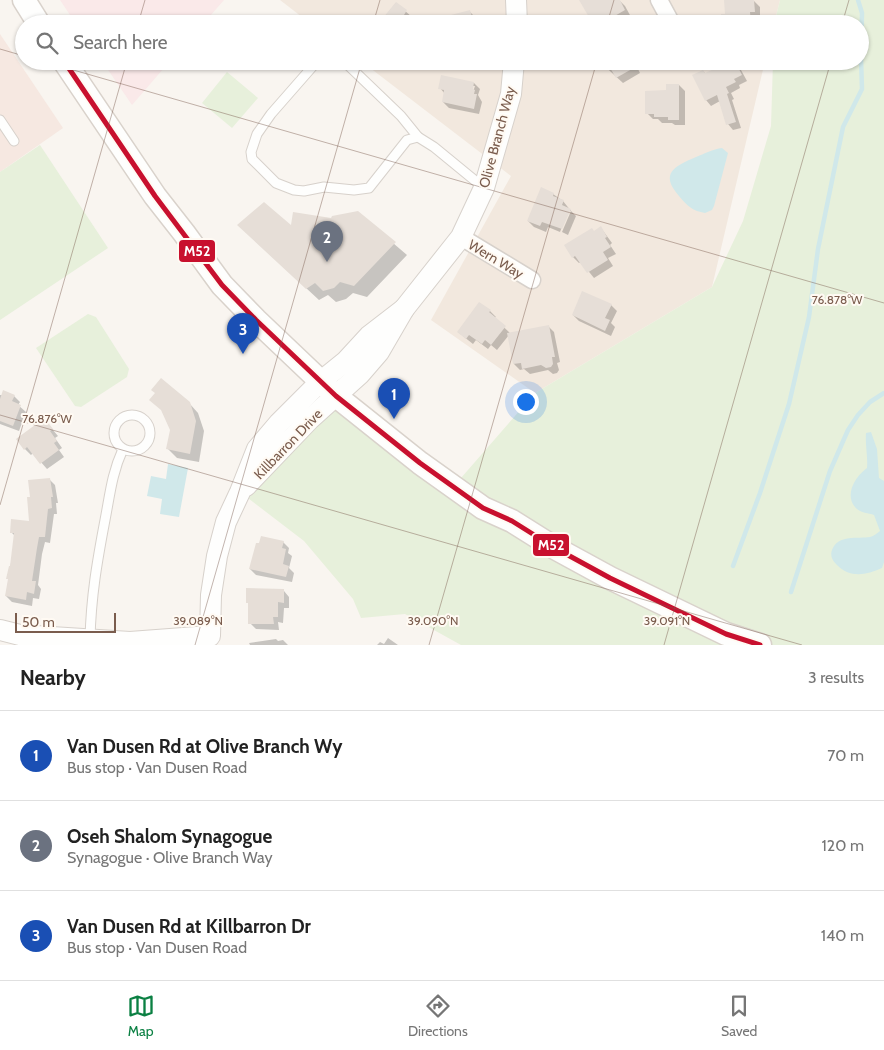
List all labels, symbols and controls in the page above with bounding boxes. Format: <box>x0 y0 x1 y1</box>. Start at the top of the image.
search box <box>15 15 869 70</box>
icon: search <box>33 29 61 57</box>
text: Search here <box>73 31 167 54</box>
street label: Olive Branch Way <box>475 84 519 190</box>
pin: 2 <box>311 221 343 262</box>
street label: Wern Way <box>465 235 527 283</box>
line badge: M52 <box>178 239 216 263</box>
text: M52 <box>184 242 210 260</box>
text: 76.878°W <box>812 292 863 307</box>
pin: 3 <box>227 313 259 354</box>
pin: 1 <box>378 378 410 419</box>
your location <box>513 389 539 415</box>
street label: Killbarron Drive <box>250 405 326 483</box>
text: 76.876°W <box>22 411 72 426</box>
line badge: M52 <box>532 533 570 557</box>
text: M52 <box>538 536 564 554</box>
scale bar <box>15 610 116 633</box>
text: 50 m <box>22 613 55 631</box>
text: 39.089°N <box>173 613 223 628</box>
text: 39.090°N <box>408 613 458 628</box>
text: 39.091°N <box>644 613 690 628</box>
text: Nearby <box>20 665 86 690</box>
text: 3 results <box>808 668 864 687</box>
text: Van Dusen Rd at Olive Branch Wy <box>67 735 342 758</box>
text: 1 <box>33 746 39 765</box>
text: 70 m <box>827 746 864 765</box>
text: Bus stop · Van Dusen Road <box>67 758 247 777</box>
text: Oseh Shalom Synagogue <box>67 825 272 848</box>
text: 2 <box>32 836 40 855</box>
text: 120 m <box>822 836 864 855</box>
text: Synagogue · Olive Branch Way <box>67 848 273 867</box>
text: Van Dusen Rd at Killbarron Dr <box>67 915 311 938</box>
text: 3 <box>32 926 40 945</box>
text: 140 m <box>821 926 864 945</box>
text: Bus stop · Van Dusen Road <box>67 938 247 957</box>
tab: Map <box>127 992 155 1040</box>
tab: Directions <box>408 992 468 1040</box>
tab: Saved <box>721 992 757 1040</box>

